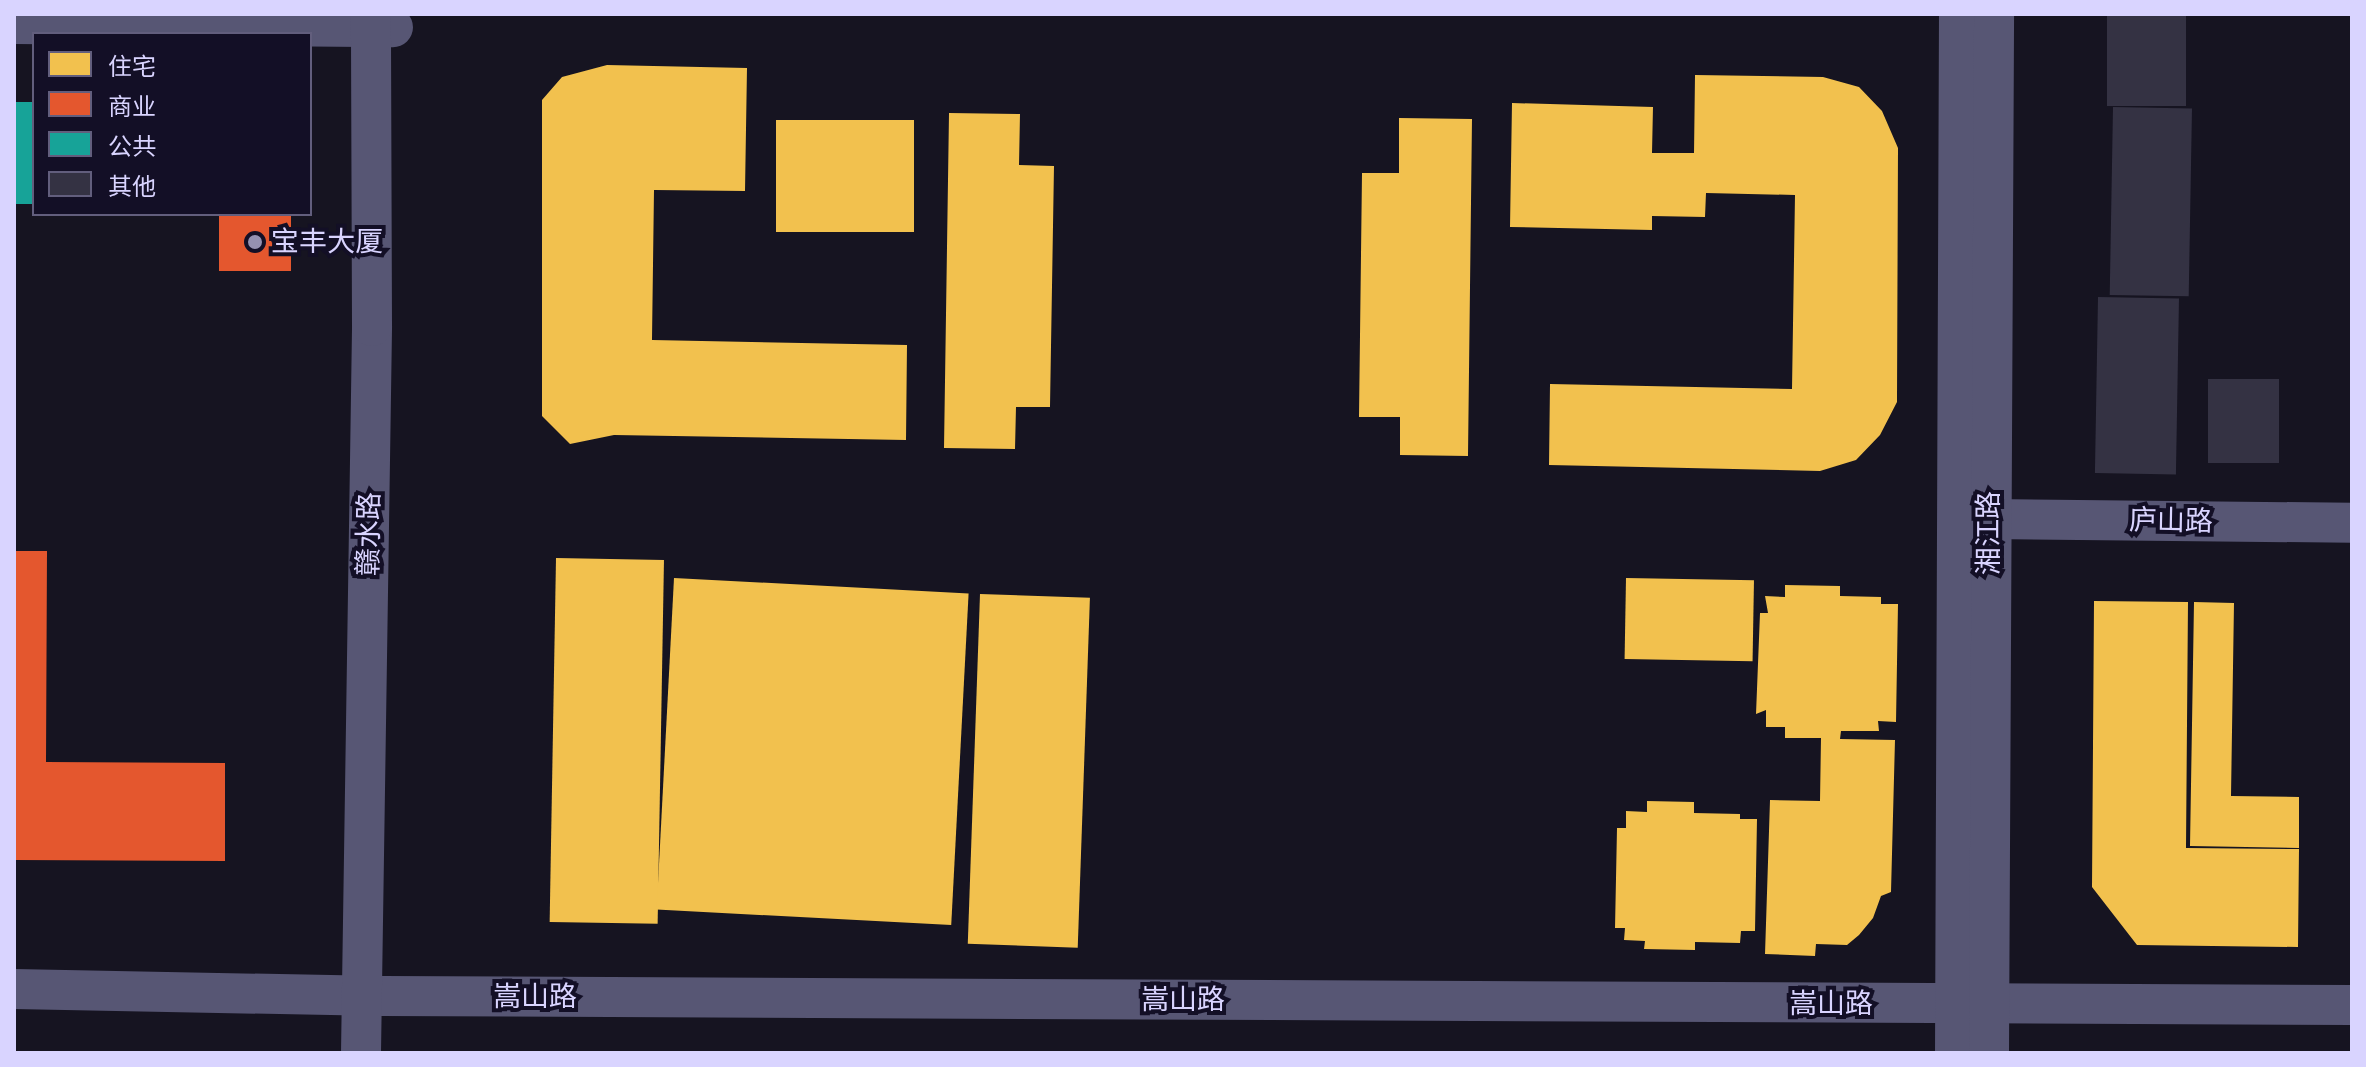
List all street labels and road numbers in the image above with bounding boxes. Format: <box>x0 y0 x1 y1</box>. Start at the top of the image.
street label: 湘江路 <box>1972 491 2006 575</box>
street label: 赣水路 <box>351 492 387 576</box>
street label: 庐山路 <box>2129 503 2213 539</box>
street label: 嵩山路 <box>493 980 577 1014</box>
street label: 嵩山路 <box>1141 983 1225 1017</box>
street label: 嵩山路 <box>1789 987 1873 1021</box>

